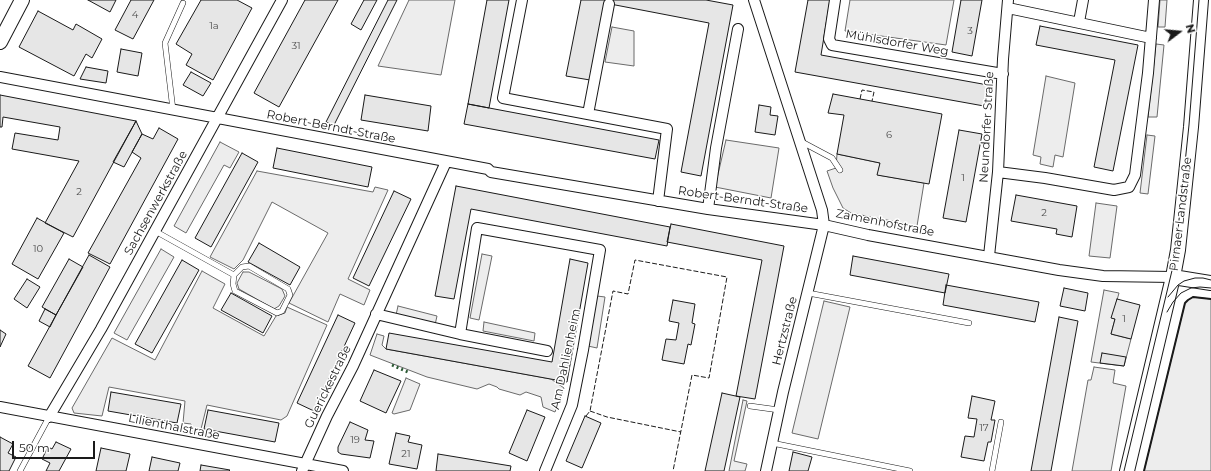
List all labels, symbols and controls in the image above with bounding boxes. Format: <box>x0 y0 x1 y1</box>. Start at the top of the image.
house number: 4 <box>132 9 138 21</box>
north arrow <box>1159 12 1199 52</box>
house number: 1a <box>209 20 219 32</box>
text: N <box>1183 22 1198 35</box>
house number: 3 <box>967 25 973 37</box>
street label: Mühlsdorfer Weg <box>844 27 950 59</box>
house number: 31 <box>291 40 301 52</box>
street label: Neundorfer Straße <box>977 71 997 183</box>
street label: Robert-Berndt-Straße <box>265 107 397 147</box>
house number: 6 <box>886 129 892 141</box>
street label: Sachsenwerkstraße <box>121 148 191 258</box>
street label: Pirnaer Landstraße <box>1167 156 1195 272</box>
house number: 1 <box>961 172 965 184</box>
street label: Robert-Berndt-Straße <box>677 184 809 216</box>
house number: 2 <box>76 186 82 198</box>
street label: Zamenhofstraße <box>835 206 935 240</box>
house number: 2 <box>1041 207 1047 219</box>
house number: 10 <box>33 243 43 255</box>
street label: Hertzstraße <box>769 295 801 367</box>
street label: Am Dahlienheim <box>548 307 584 411</box>
house number: 1 <box>1122 313 1126 325</box>
street label: Guerickestraße <box>302 343 354 431</box>
street label: Lilienthalstraße <box>127 411 221 443</box>
house number: 17 <box>979 422 989 434</box>
scale bar <box>14 433 97 459</box>
house number: 19 <box>350 434 360 446</box>
text: 50 m <box>19 440 50 455</box>
house number: 21 <box>401 448 411 460</box>

